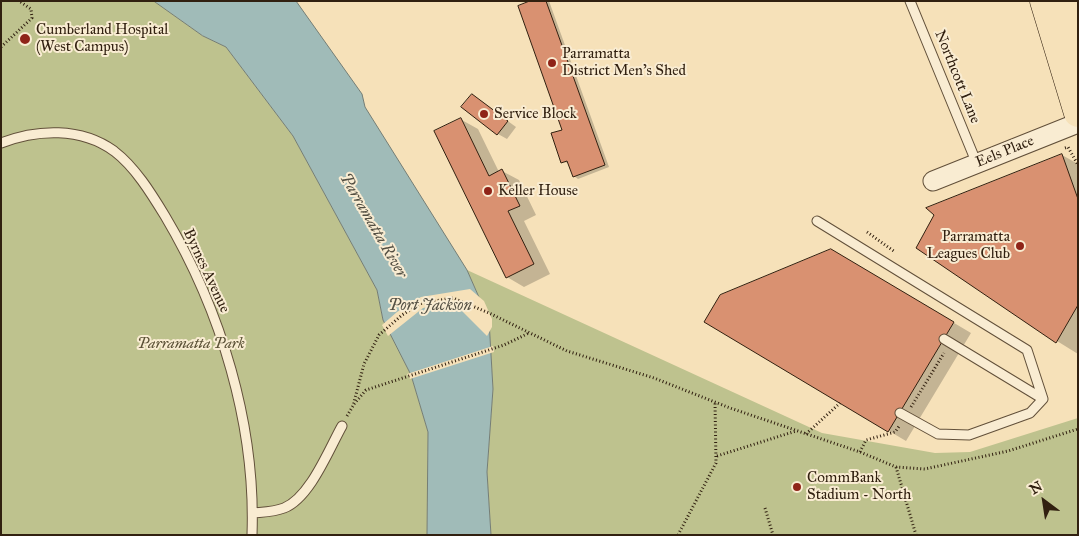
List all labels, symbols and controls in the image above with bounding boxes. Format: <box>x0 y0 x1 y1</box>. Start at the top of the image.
place label: Cumberland Hospital (West Campus) <box>36 21 168 56</box>
street label: Northcott Lane <box>930 28 984 126</box>
marker: Cumberland Hospital (West Campus) <box>18 32 32 46</box>
place label: Parramatta District Men's Shed <box>562 45 686 80</box>
marker: Parramatta District Men's Shed <box>546 57 558 69</box>
place label: Service Block <box>494 105 577 123</box>
marker: Service Block <box>478 108 490 120</box>
street label: Eels Place <box>973 132 1037 172</box>
water label: Parramatta River <box>335 170 411 282</box>
place label: Keller House <box>498 182 578 200</box>
marker: Keller House <box>482 185 494 197</box>
street label: Byrnes Avenue <box>179 226 233 316</box>
place label: Parramatta Leagues Club <box>927 228 1010 263</box>
marker: Parramatta Leagues Club <box>1014 240 1026 252</box>
water label: Port Jackson <box>388 296 472 316</box>
park label: Parramatta Park <box>137 335 245 353</box>
place label: CommBank Stadium - North <box>807 469 911 504</box>
north arrow <box>1019 476 1069 526</box>
text: N <box>1027 477 1045 498</box>
marker: CommBank Stadium - North <box>791 481 803 493</box>

